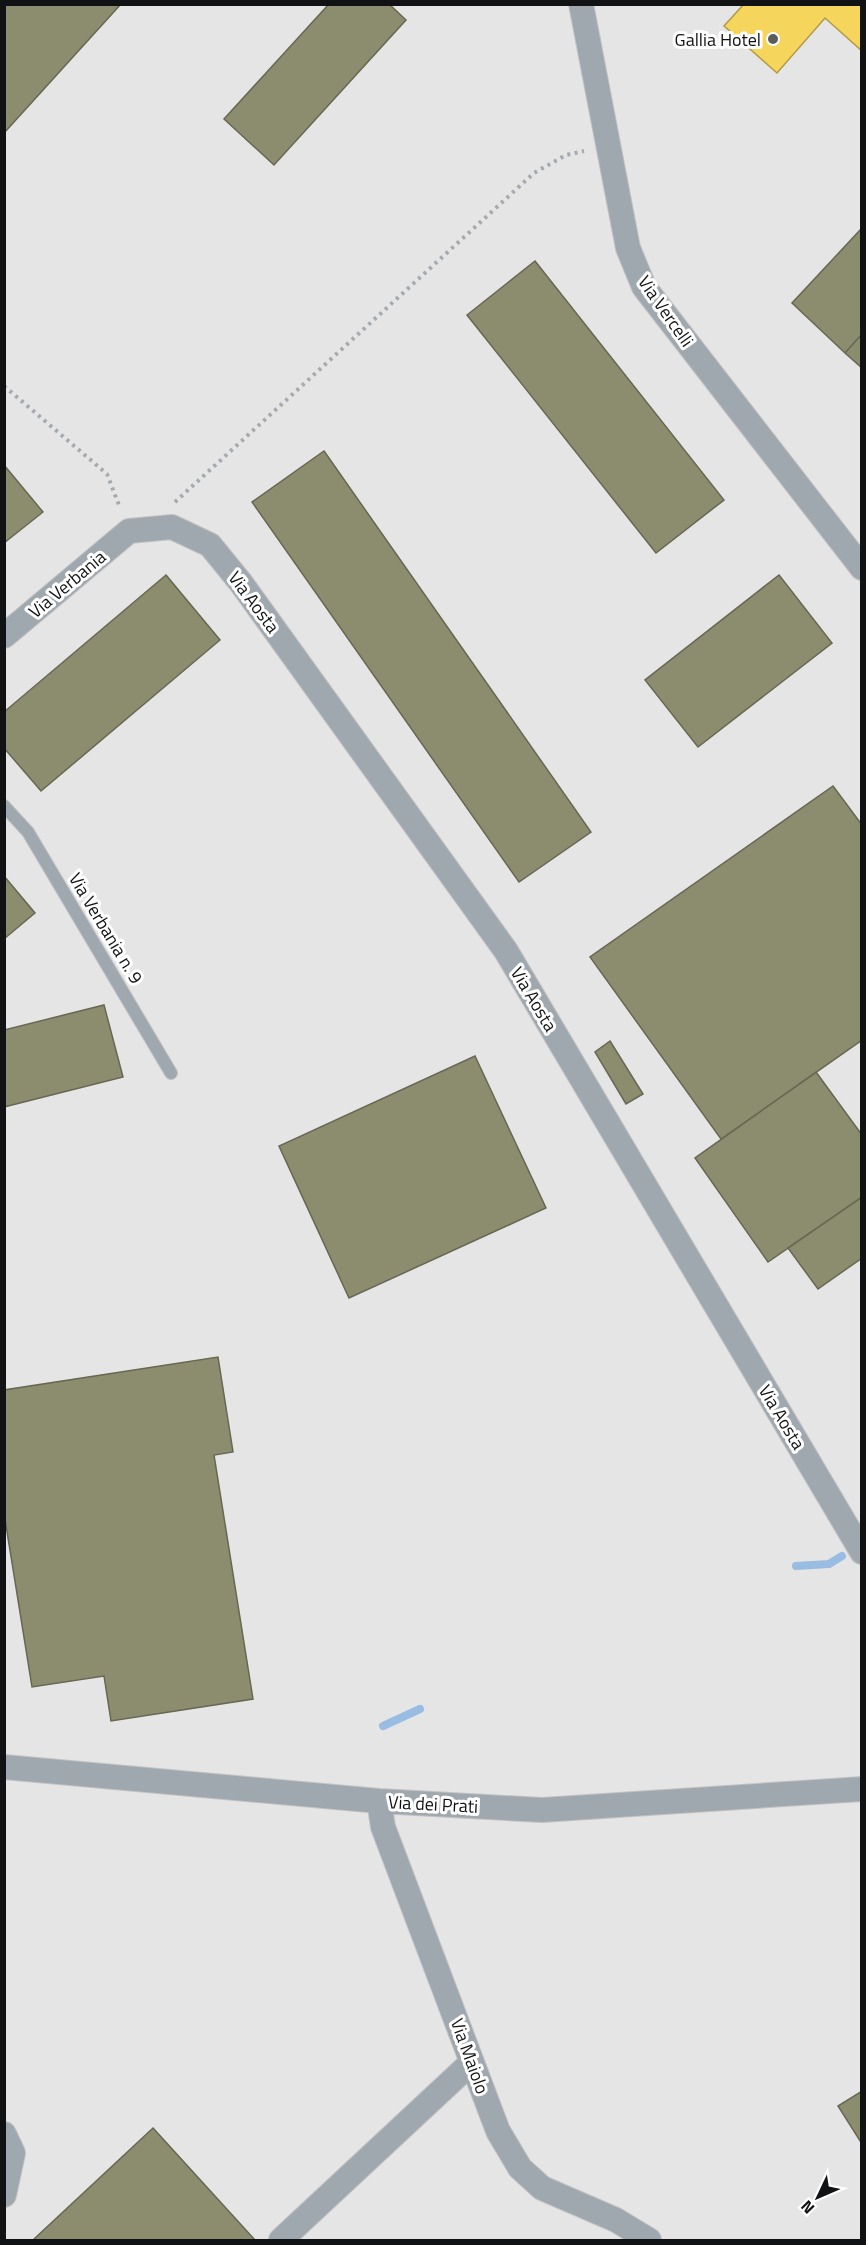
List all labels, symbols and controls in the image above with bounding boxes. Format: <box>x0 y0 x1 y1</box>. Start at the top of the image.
place label: Gallia Hotel <box>675 26 761 53</box>
marker: Gallia Hotel <box>766 32 780 46</box>
street label: Via Vercelli <box>632 270 700 352</box>
street label: Via Verbania <box>22 544 112 624</box>
street label: Via Aosta <box>222 565 286 639</box>
street label: Via Verbania n. 9 <box>62 867 150 989</box>
street label: Via Aosta <box>504 962 564 1036</box>
street label: Via Aosta <box>752 1380 812 1454</box>
street label: Via dei Prati <box>387 1788 479 1820</box>
street label: Via Maiolo <box>444 2014 496 2098</box>
north arrow <box>788 2167 848 2227</box>
text: N <box>795 2195 820 2220</box>

